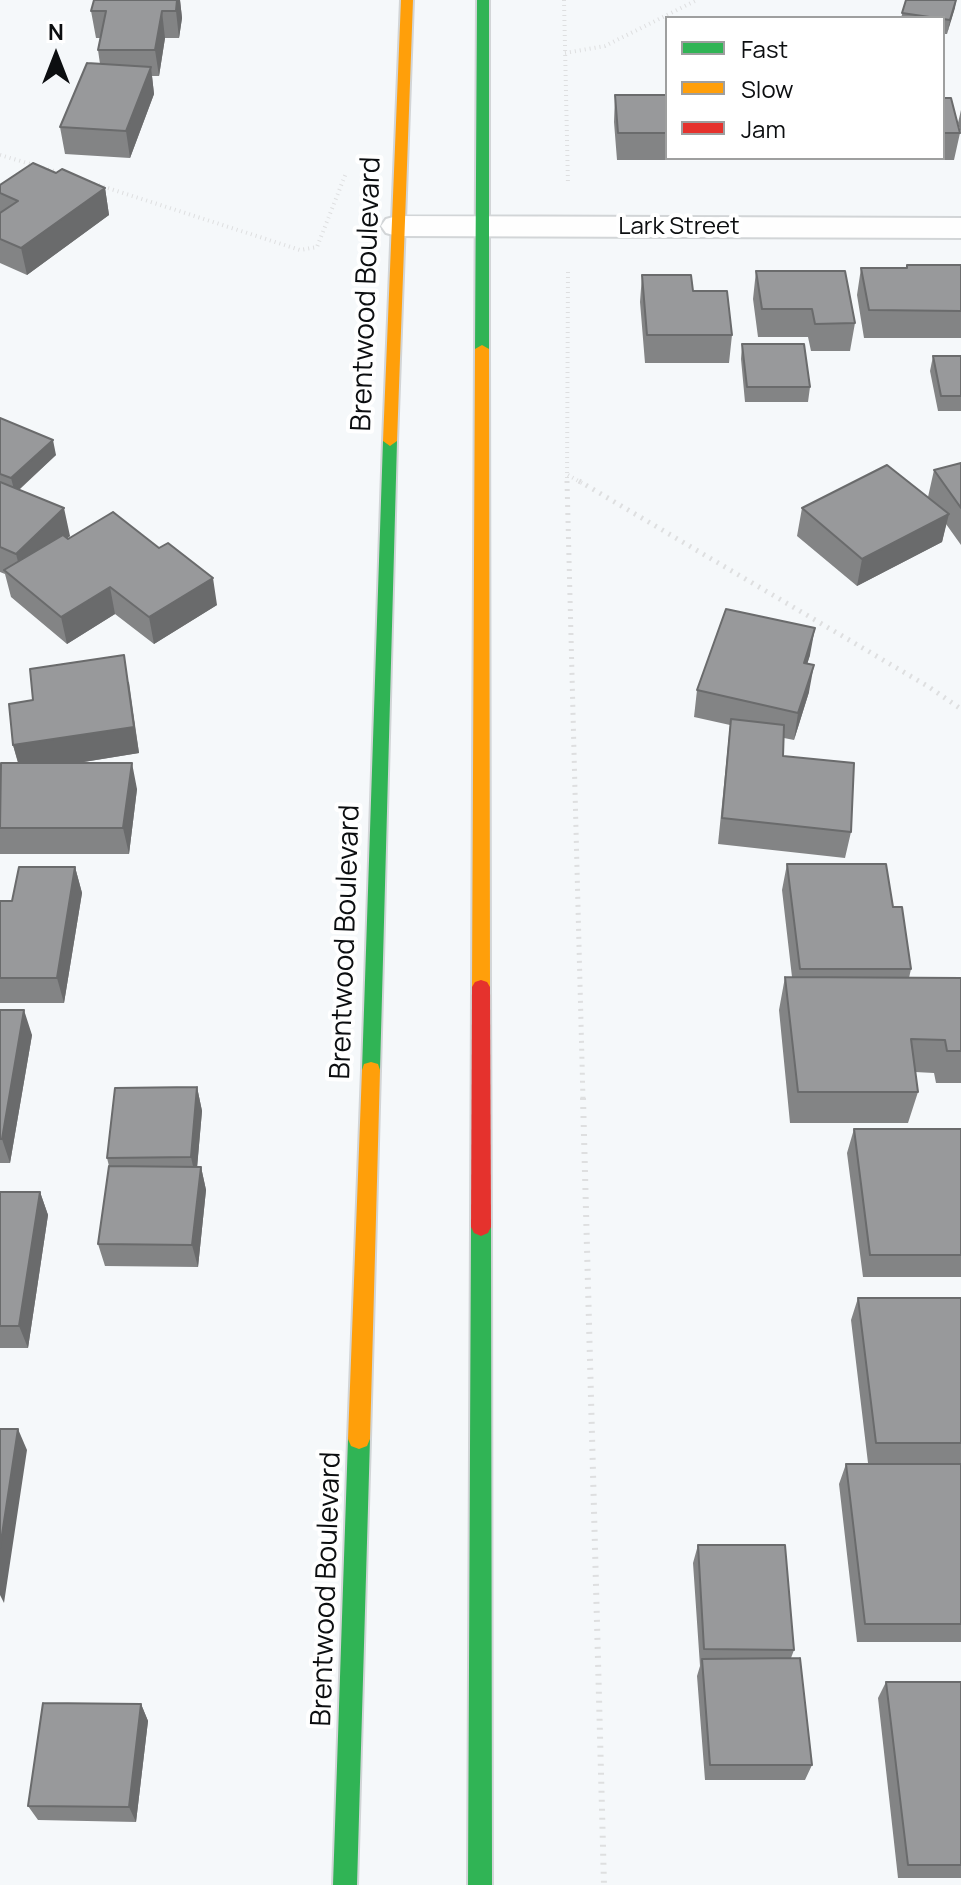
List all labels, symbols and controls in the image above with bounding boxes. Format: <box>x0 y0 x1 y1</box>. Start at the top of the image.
north arrow <box>16 16 96 96</box>
legend <box>665 16 945 160</box>
text: N <box>48 17 64 47</box>
text: Fast <box>741 32 788 65</box>
text: Slow <box>741 72 794 105</box>
text: Jam <box>741 112 786 145</box>
street label: Brentwood Boulevard <box>345 156 389 432</box>
street label: Lark Street <box>618 213 740 241</box>
street label: Brentwood Boulevard <box>324 804 368 1080</box>
street label: Brentwood Boulevard <box>305 1451 349 1727</box>

